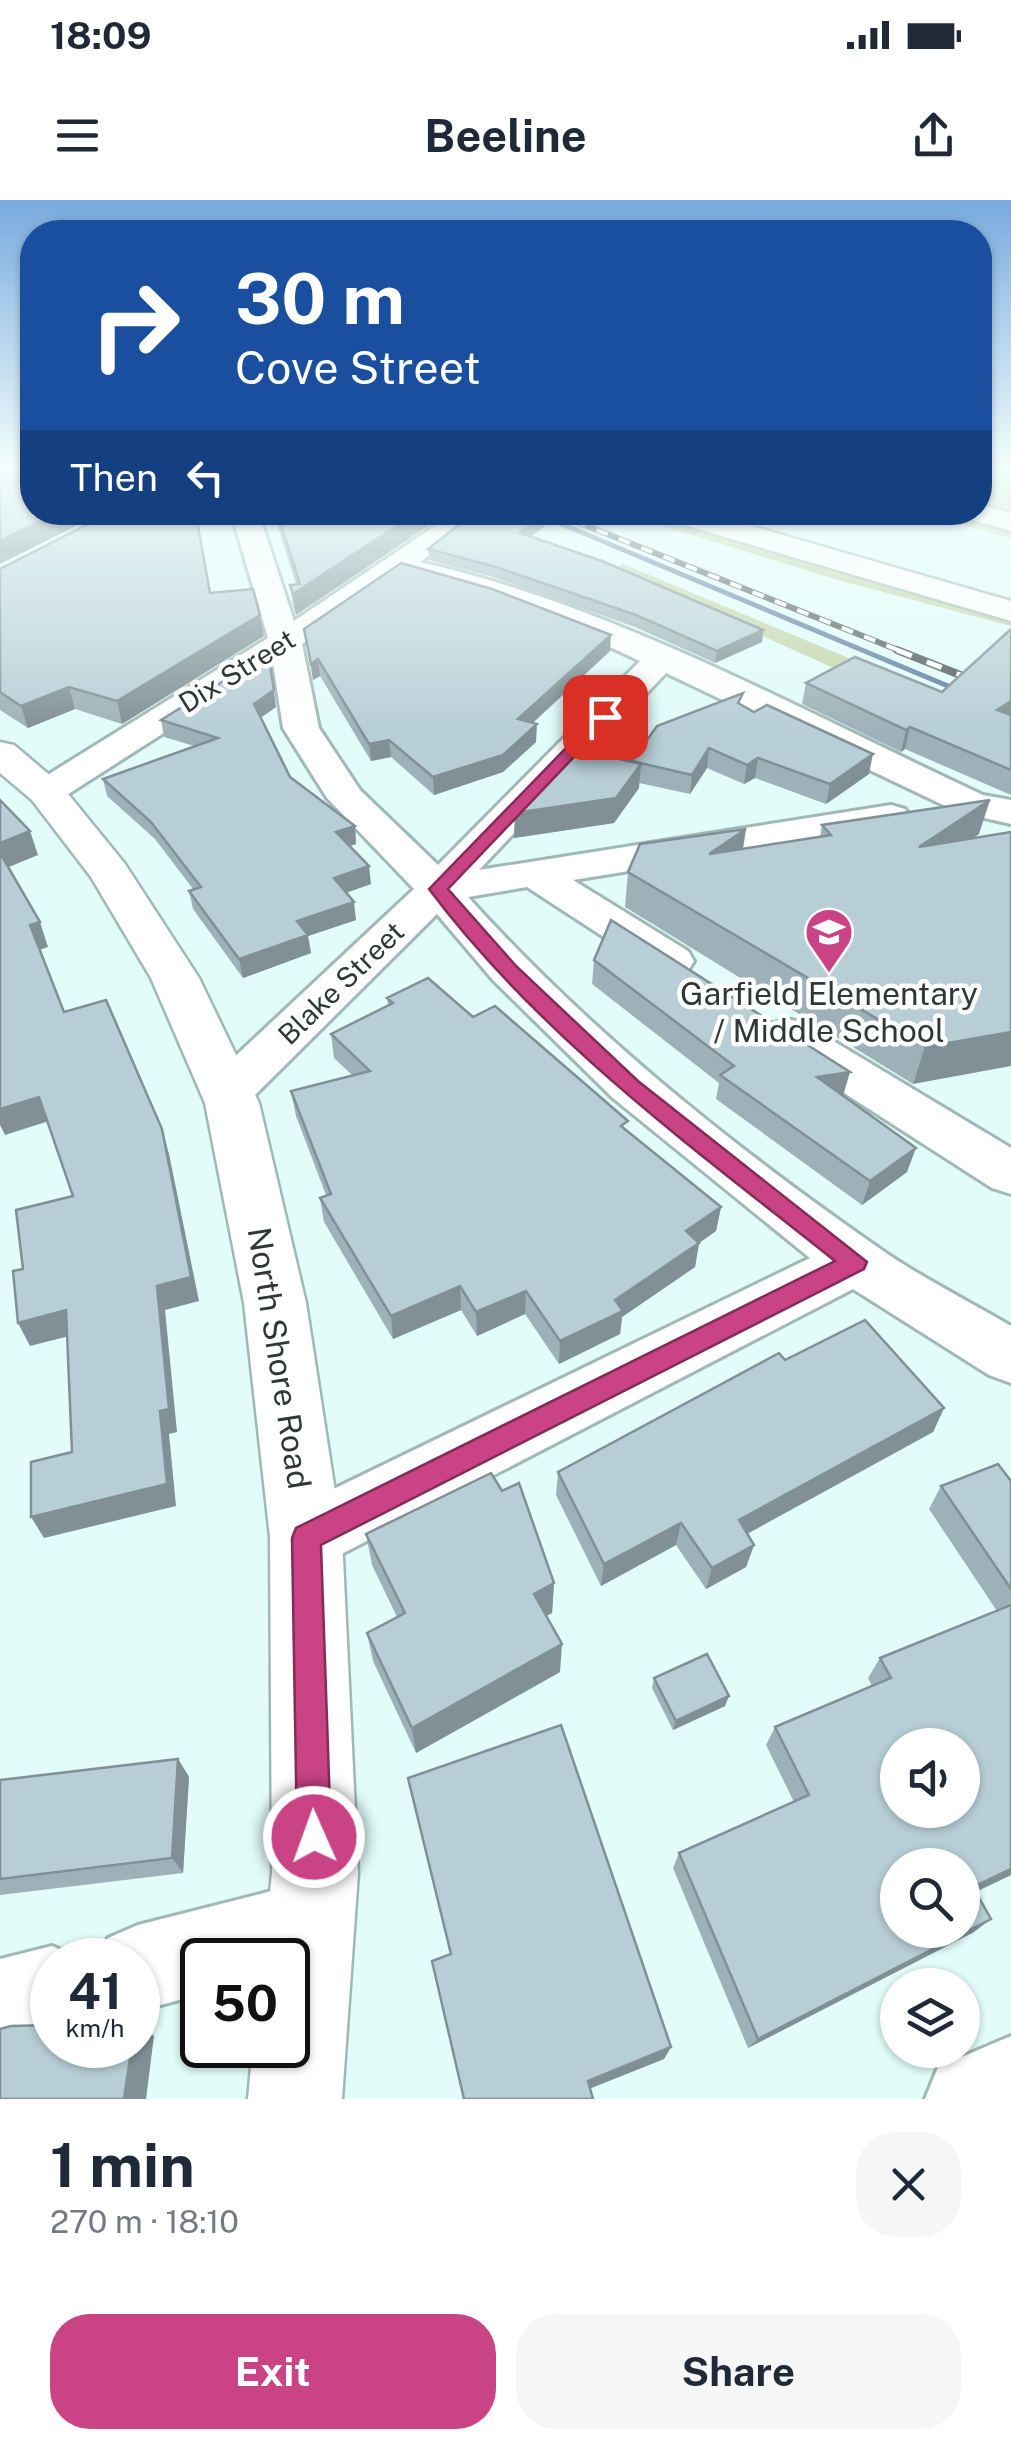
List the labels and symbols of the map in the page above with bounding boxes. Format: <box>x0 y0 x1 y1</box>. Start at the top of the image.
street label: Dix Street <box>173 622 301 719</box>
pin <box>563 675 648 760</box>
school or university icon: Garfield Elementary / Middle School <box>803 906 855 974</box>
street label: Blake Street <box>271 915 410 1051</box>
place label: Garfield Elementary / Middle School <box>680 975 978 1049</box>
street label: North Shore Road <box>241 1224 318 1491</box>
position arrow <box>262 1785 366 1889</box>
speed limit sign: 50 <box>180 1938 310 2068</box>

